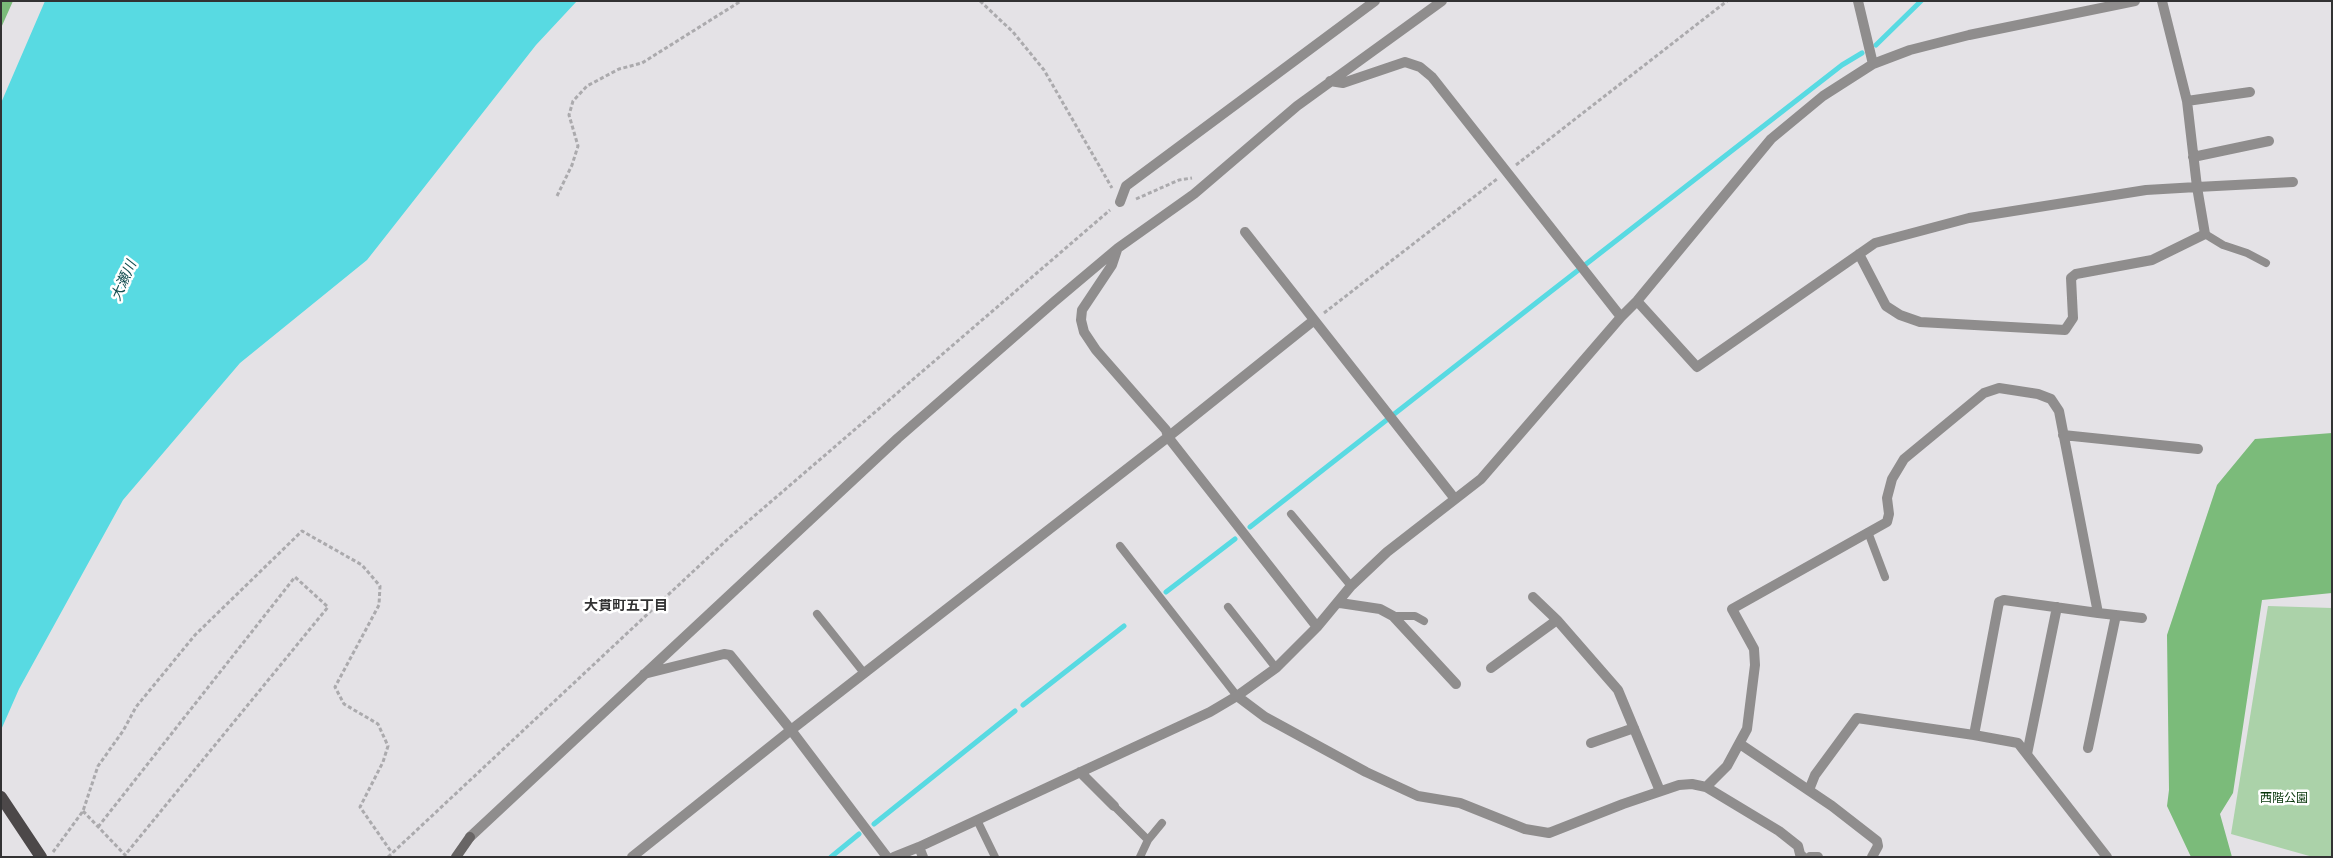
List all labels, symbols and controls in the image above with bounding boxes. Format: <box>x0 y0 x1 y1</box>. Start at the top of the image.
water label: 大瀬川 <box>108 258 140 304</box>
district label: 大貫町五丁目 <box>584 598 668 614</box>
park label: 西階公園 <box>2260 792 2308 806</box>

